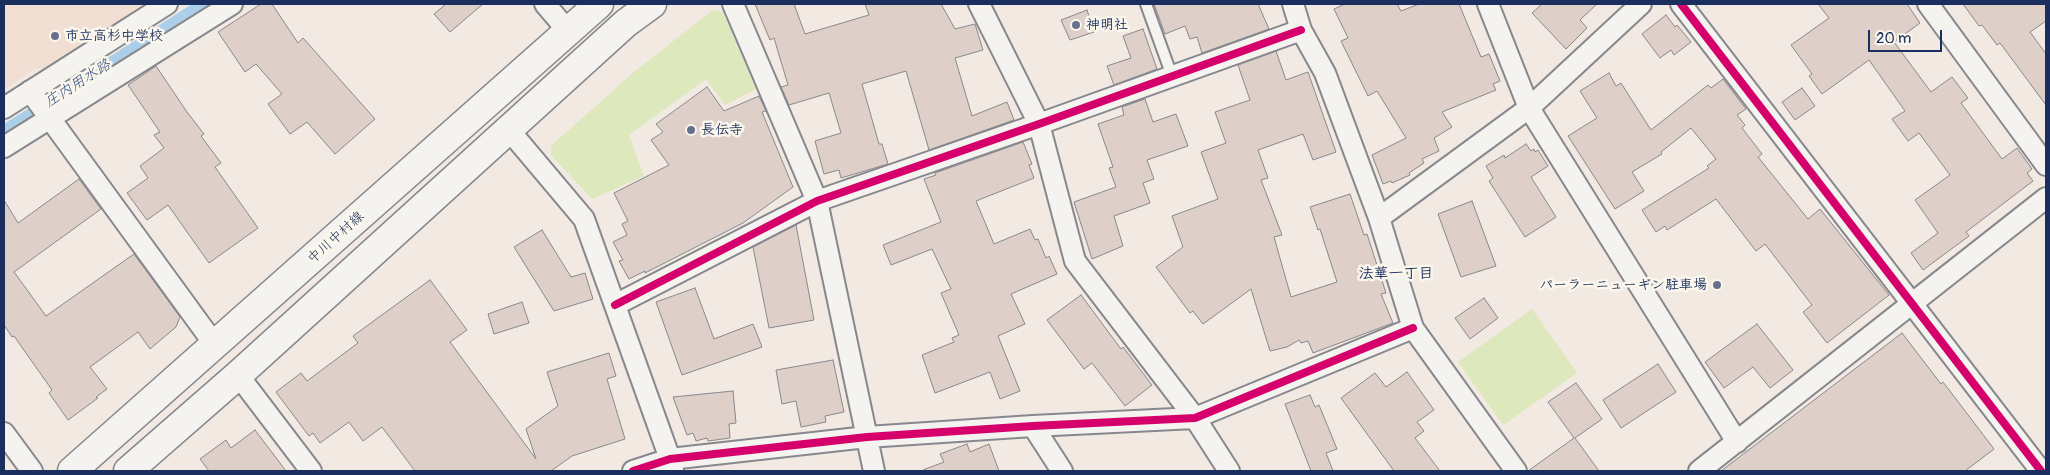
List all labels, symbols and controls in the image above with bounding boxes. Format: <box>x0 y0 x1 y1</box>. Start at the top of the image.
place label: 神明社 <box>1086 17 1128 33</box>
marker: 神明社 <box>1070 19 1082 31</box>
scale bar <box>1870 20 1944 52</box>
place label: 市立高杉中学校 <box>65 28 163 44</box>
text: 20 m <box>1876 29 1911 48</box>
marker: 市立高杉中学校 <box>49 30 61 42</box>
water label: 庄内用水路 <box>42 56 114 112</box>
place label: 長伝寺 <box>701 122 743 138</box>
marker: 長伝寺 <box>685 124 697 136</box>
street label: 中川中村線 <box>304 208 368 268</box>
district label: 法華一丁目 <box>1359 265 1433 283</box>
place label: パーラーニューギン駐車場 <box>1539 277 1707 293</box>
marker: パーラーニューギン駐車場 <box>1711 279 1723 291</box>

